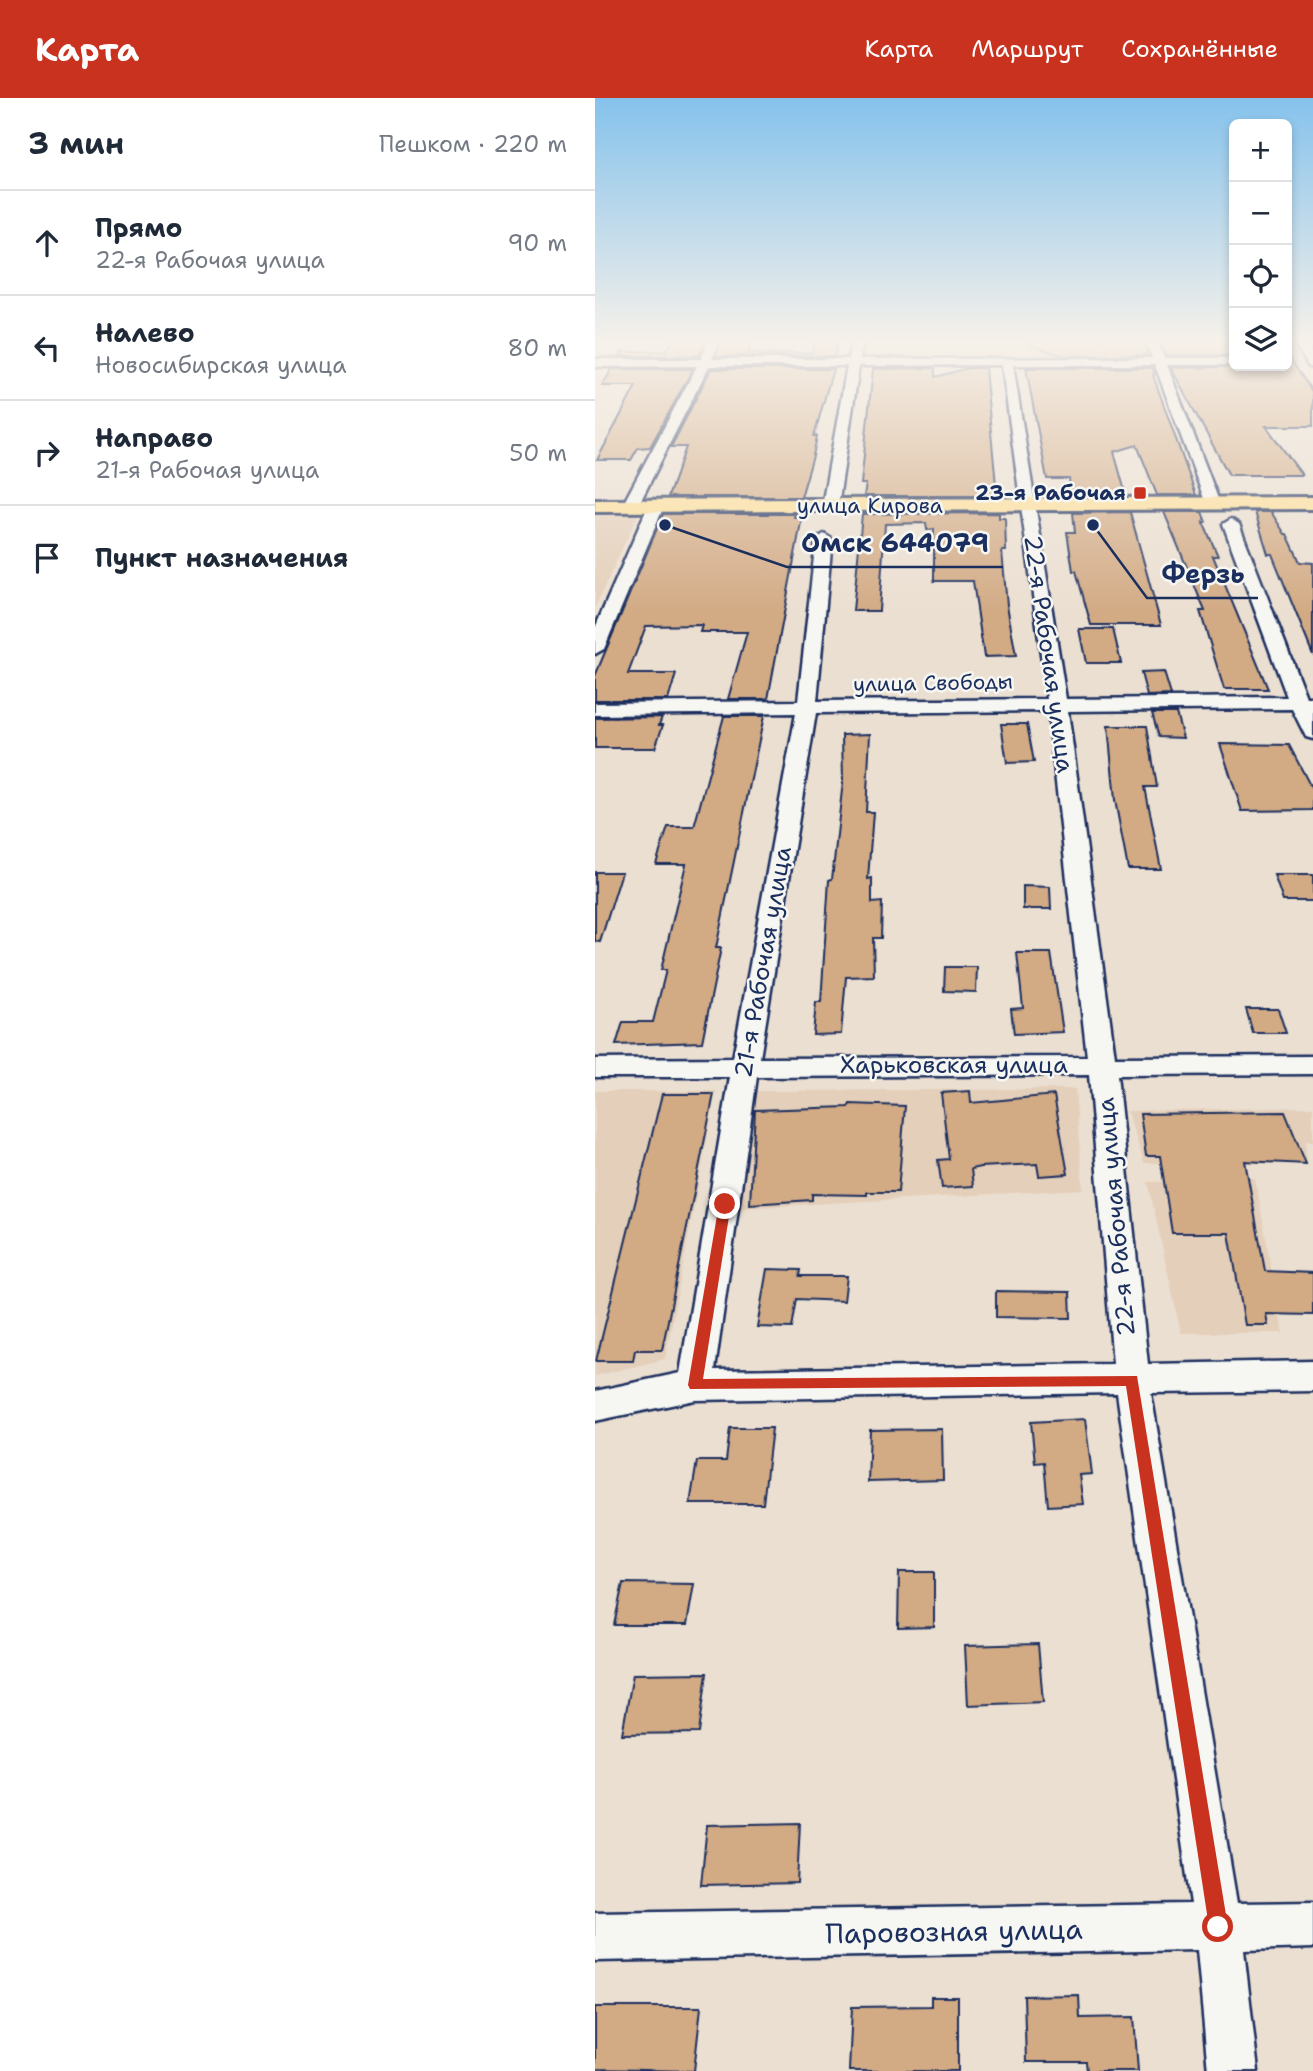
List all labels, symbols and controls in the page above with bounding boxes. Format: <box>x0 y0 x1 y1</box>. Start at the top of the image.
text: Карта <box>35 27 139 72</box>
text: Карта <box>865 33 933 65</box>
text: Маршрут <box>971 33 1083 65</box>
text: Сохранённые <box>1121 33 1278 65</box>
map controls <box>1229 119 1292 371</box>
button: + <box>1229 119 1292 182</box>
text: 3 мин <box>28 123 124 164</box>
text: Пешком · 220 m <box>379 129 567 159</box>
button: − <box>1229 182 1292 245</box>
text: Прямо <box>95 210 183 245</box>
icon: ahead <box>28 224 66 262</box>
text: 90 m <box>507 228 567 258</box>
text: 22-я Рабочая улица <box>95 245 325 275</box>
button: locate <box>1229 245 1292 308</box>
button: layers <box>1229 308 1292 371</box>
text: Налево <box>95 315 195 350</box>
icon: left <box>28 329 66 367</box>
text: 80 m <box>508 333 567 363</box>
text: Новосибирская улица <box>95 350 347 380</box>
text: Направо <box>95 420 213 455</box>
icon: right <box>28 434 66 472</box>
text: 50 m <box>509 438 567 468</box>
text: 21-я Рабочая улица <box>95 455 319 485</box>
place label: 23-я Рабочая <box>975 479 1126 507</box>
marker: 23-я Рабочая <box>1132 485 1148 501</box>
street label: улица Кирова <box>797 492 943 520</box>
callout: Омск 644079 <box>787 520 1003 567</box>
text: Омск 644079 <box>801 525 989 560</box>
street label: 22-я Рабочая улица <box>1016 533 1082 775</box>
icon: arrive <box>28 539 66 577</box>
text: Пункт назначения <box>95 540 348 575</box>
callout: Ферзь <box>1147 551 1258 598</box>
text: Ферзь <box>1161 556 1245 591</box>
street label: улица Свободы <box>853 668 1013 698</box>
street label: 21-я Рабочая улица <box>727 844 799 1080</box>
street label: Харьковская улица <box>840 1049 1068 1081</box>
street label: 22-я Рабочая улица <box>1090 1096 1142 1338</box>
route end <box>709 1188 740 1219</box>
street label: Паровозная улица <box>825 1910 1083 1952</box>
route start <box>1202 1911 1233 1942</box>

